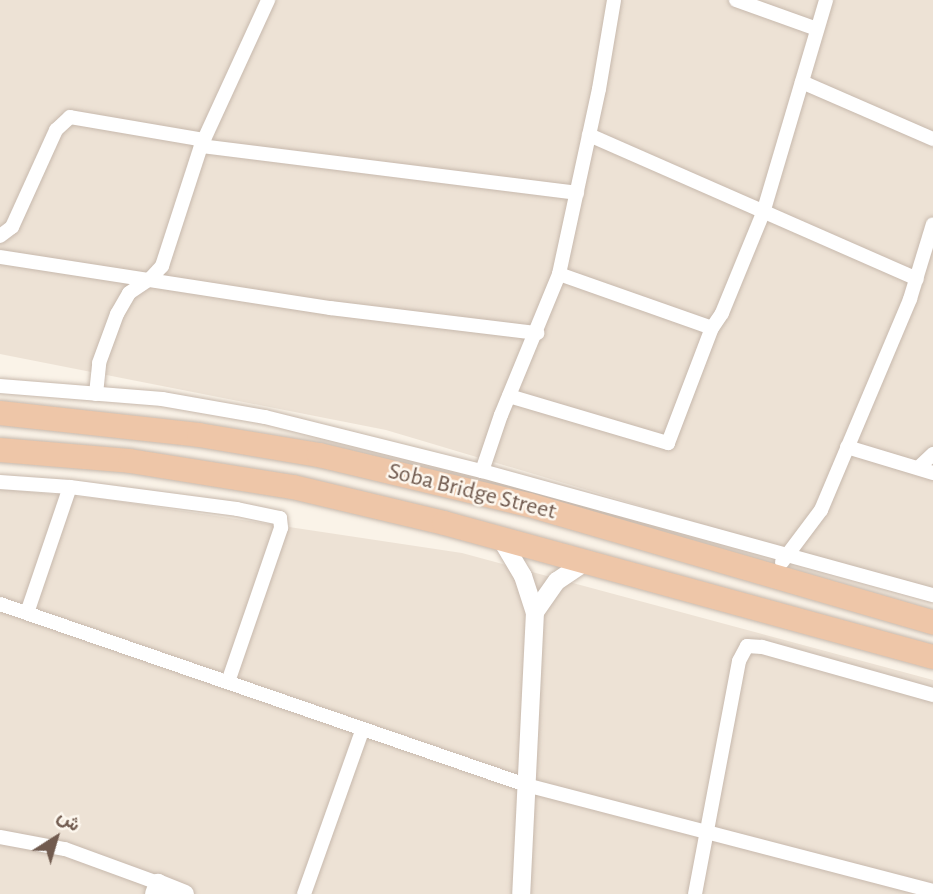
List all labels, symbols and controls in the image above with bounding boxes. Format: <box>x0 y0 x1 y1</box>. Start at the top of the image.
street label: Soba Bridge Street <box>385 457 559 527</box>
north arrow <box>21 803 91 873</box>
text: ش <box>54 806 84 835</box>

